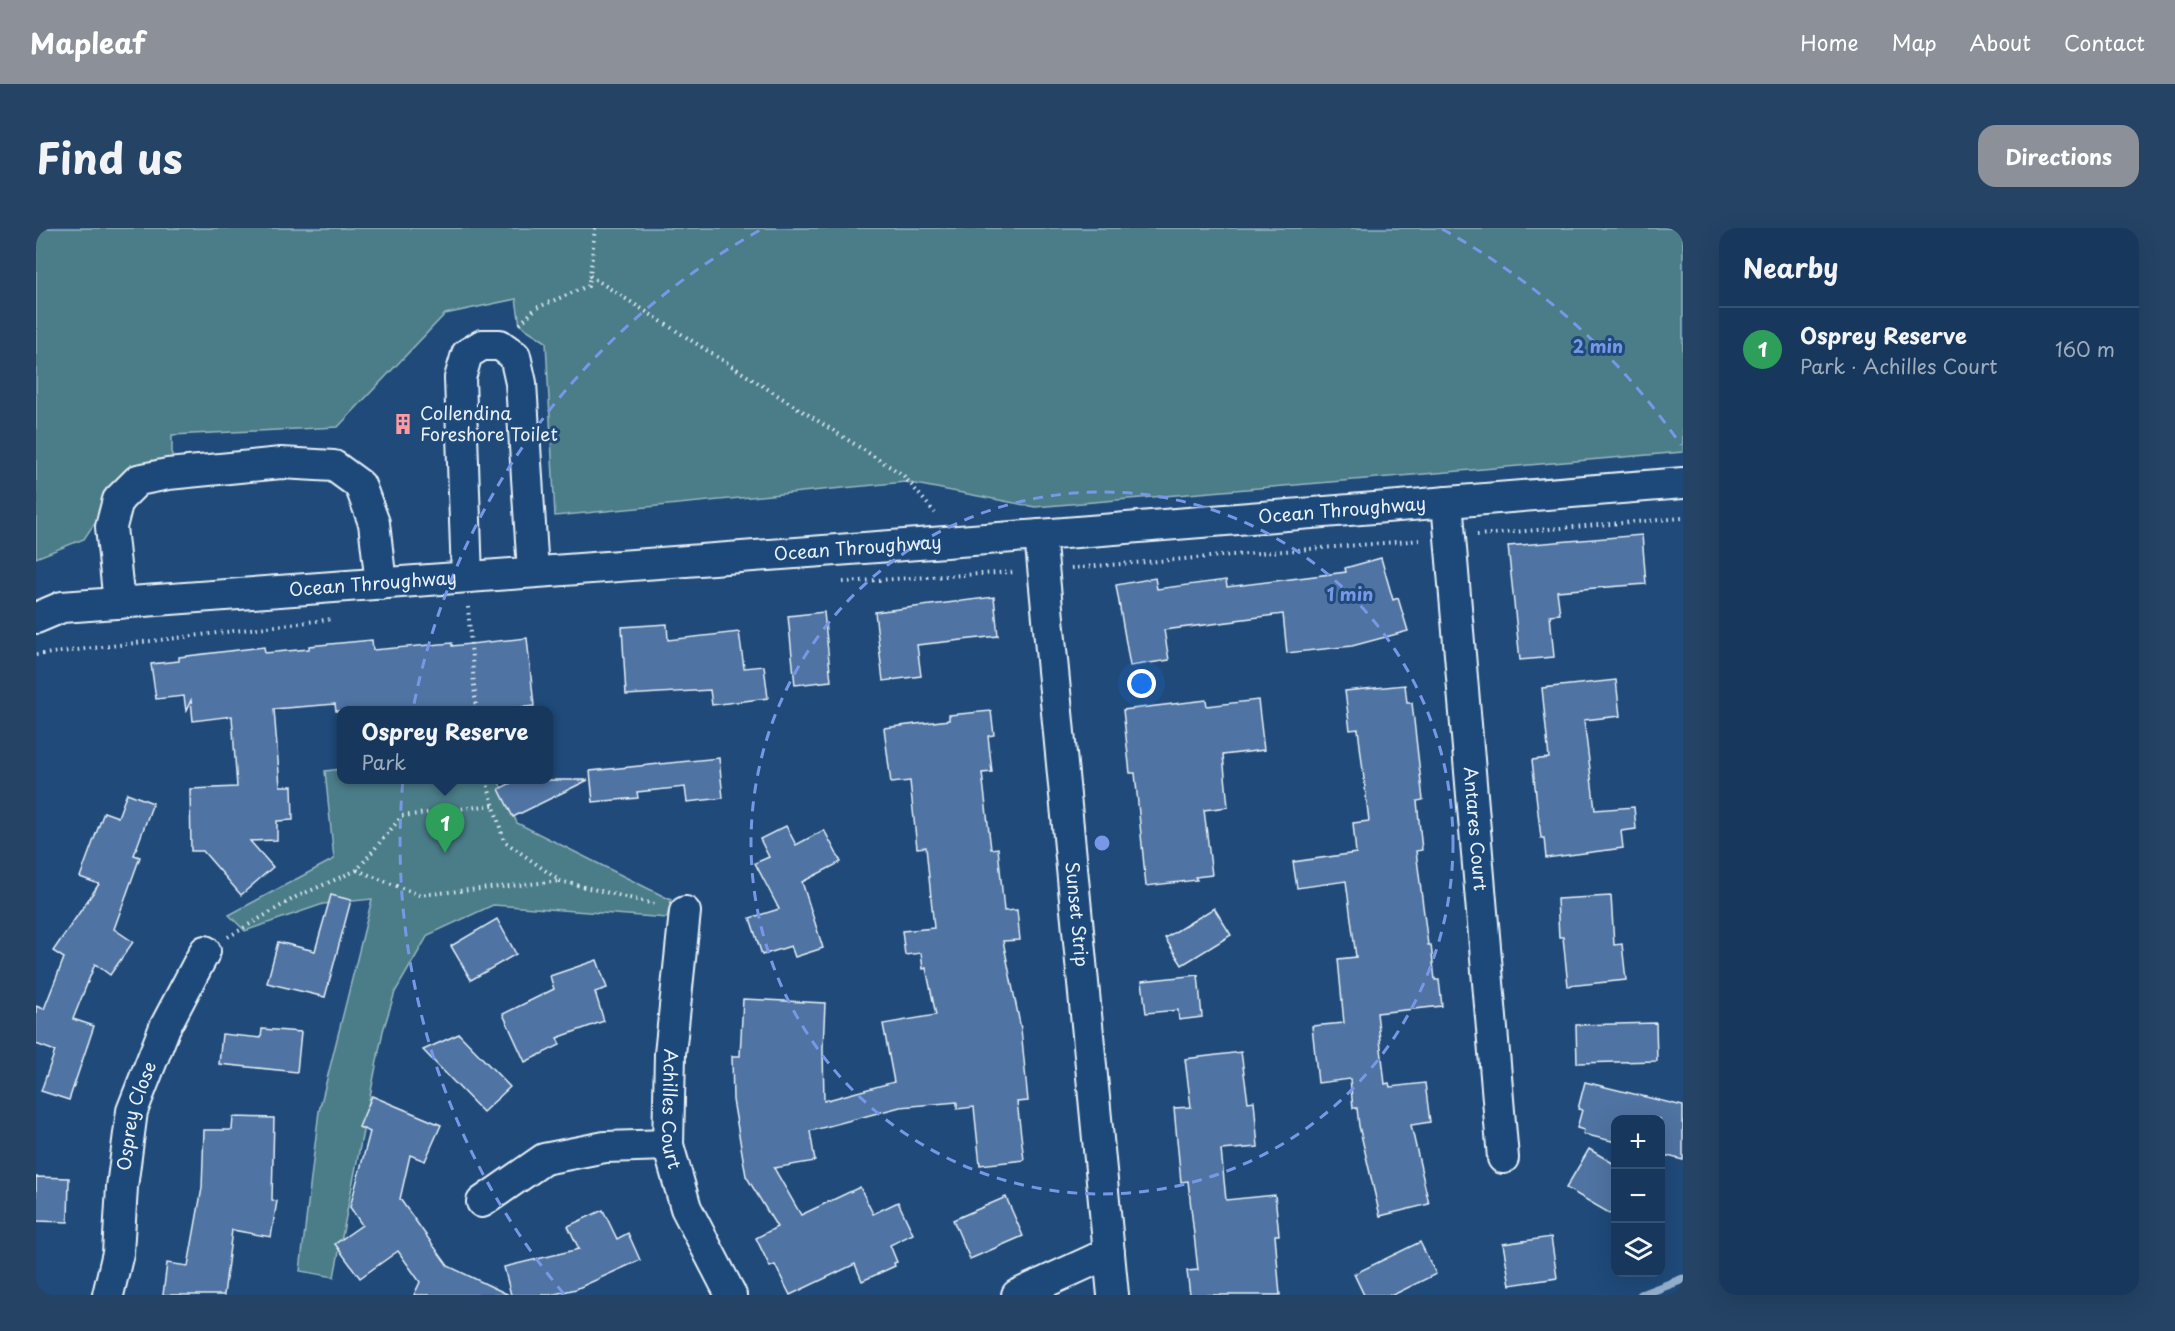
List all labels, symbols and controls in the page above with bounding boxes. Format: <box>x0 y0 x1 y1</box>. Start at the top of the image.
text: Mapleaf <box>30 21 146 64</box>
text: Home <box>1800 26 1859 58</box>
text: Map <box>1892 26 1937 58</box>
text: About <box>1970 26 2031 58</box>
text: Contact <box>2064 26 2145 58</box>
text: Find us <box>36 125 183 188</box>
button: Directions <box>1978 125 2139 187</box>
text: Nearby <box>1743 248 1838 287</box>
text: Osprey Reserve <box>1800 318 1967 351</box>
text: 2 min <box>1573 332 1623 359</box>
text: 1 <box>1758 334 1767 364</box>
text: 160 m <box>2055 334 2115 364</box>
text: Park · Achilles Court <box>1800 351 1997 381</box>
place label: Collendina Foreshore Toilet <box>420 399 558 447</box>
building icon: Collendina Foreshore Toilet <box>391 412 415 436</box>
street label: Ocean Throughway <box>1257 489 1427 529</box>
street label: Ocean Throughway <box>773 527 942 567</box>
street label: Ocean Throughway <box>288 563 458 602</box>
text: 1 min <box>1327 580 1373 607</box>
your location <box>1127 669 1156 698</box>
popup <box>337 706 553 784</box>
text: Osprey Reserve <box>362 714 528 747</box>
text: Park <box>362 747 406 777</box>
street label: Antares Court <box>1458 766 1495 892</box>
pin: 1 <box>426 804 464 853</box>
centre of rings <box>1092 833 1112 853</box>
street label: Sunset Strip <box>1059 860 1096 968</box>
street label: Achilles Court <box>656 1048 689 1172</box>
street label: Osprey Close <box>109 1057 162 1172</box>
map controls <box>1611 1115 1665 1277</box>
button: + <box>1611 1115 1665 1169</box>
button: − <box>1611 1169 1665 1223</box>
button: layers <box>1611 1223 1665 1277</box>

